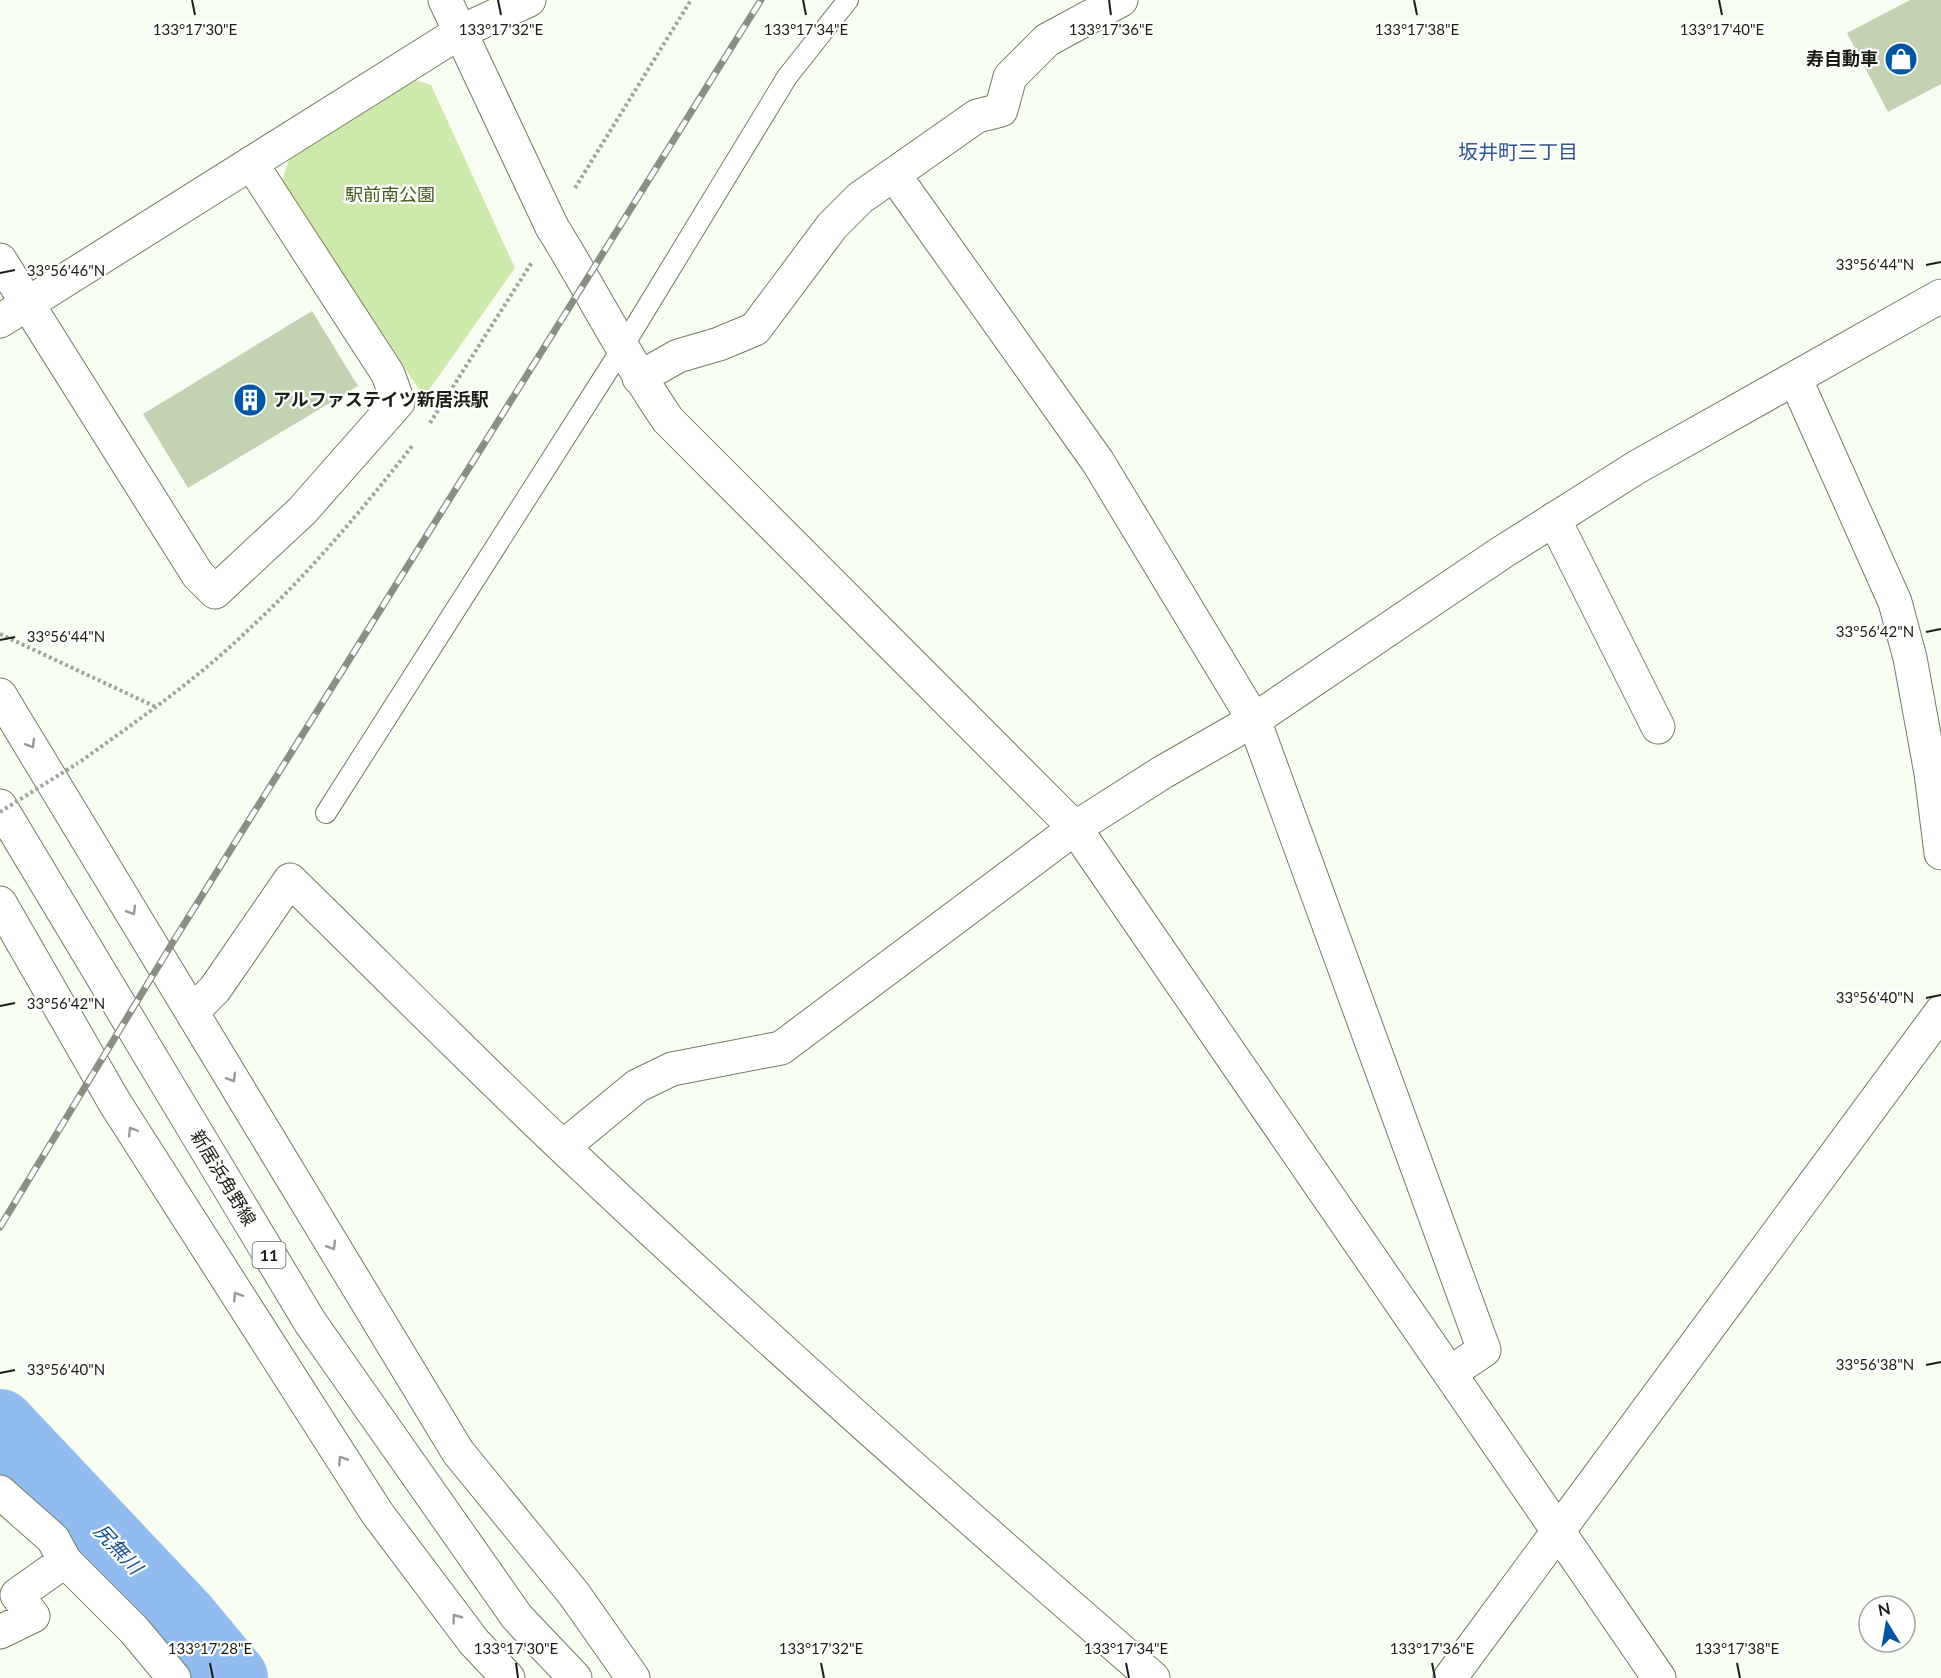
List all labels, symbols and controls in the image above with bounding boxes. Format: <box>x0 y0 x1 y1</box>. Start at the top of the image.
text: 133°17'30"E <box>153 20 237 38</box>
text: 133°17'32"E <box>459 20 543 38</box>
text: 133°17'34"E <box>764 20 848 38</box>
text: 133°17'36"E <box>1069 20 1153 38</box>
text: 133°17'38"E <box>1375 20 1459 38</box>
text: 133°17'40"E <box>1680 20 1764 38</box>
shop icon: 寿自動車 <box>1883 41 1919 77</box>
place label: 寿自動車 <box>1806 47 1878 69</box>
district label: 坂井町三丁目 <box>1458 139 1578 163</box>
park label: 駅前南公園 <box>345 183 435 205</box>
text: 33°56'44"N <box>1836 255 1914 273</box>
text: 33°56'46"N <box>27 261 105 279</box>
building icon: アルファステイツ新居浜駅 <box>232 382 268 418</box>
place label: アルファステイツ新居浜駅 <box>273 388 489 410</box>
text: 33°56'42"N <box>1836 622 1914 640</box>
text: 33°56'44"N <box>27 627 105 645</box>
one-way arrow <box>23 738 34 749</box>
one-way arrow <box>124 905 136 915</box>
text: 33°56'40"N <box>1836 988 1914 1006</box>
text: 33°56'42"N <box>27 994 105 1012</box>
one-way arrow <box>225 1072 236 1082</box>
street label: 新居浜角野線 <box>187 1126 261 1229</box>
one-way arrow <box>128 1127 140 1137</box>
one-way arrow <box>325 1240 336 1250</box>
road number: 11 <box>252 1242 286 1268</box>
one-way arrow <box>232 1292 244 1302</box>
text: 33°56'38"N <box>1836 1355 1914 1373</box>
text: 33°56'40"N <box>27 1360 105 1378</box>
one-way arrow <box>339 1455 350 1466</box>
water label: 尻無川 <box>89 1518 149 1580</box>
north arrow <box>1857 1594 1917 1654</box>
text: N <box>1876 1598 1892 1619</box>
one-way arrow <box>453 1613 464 1624</box>
text: 133°17'28"E <box>168 1639 252 1657</box>
text: 133°17'30"E <box>474 1639 558 1657</box>
text: 133°17'32"E <box>779 1639 863 1657</box>
text: 133°17'34"E <box>1084 1639 1168 1657</box>
text: 133°17'36"E <box>1390 1639 1474 1657</box>
text: 133°17'38"E <box>1695 1639 1779 1657</box>

